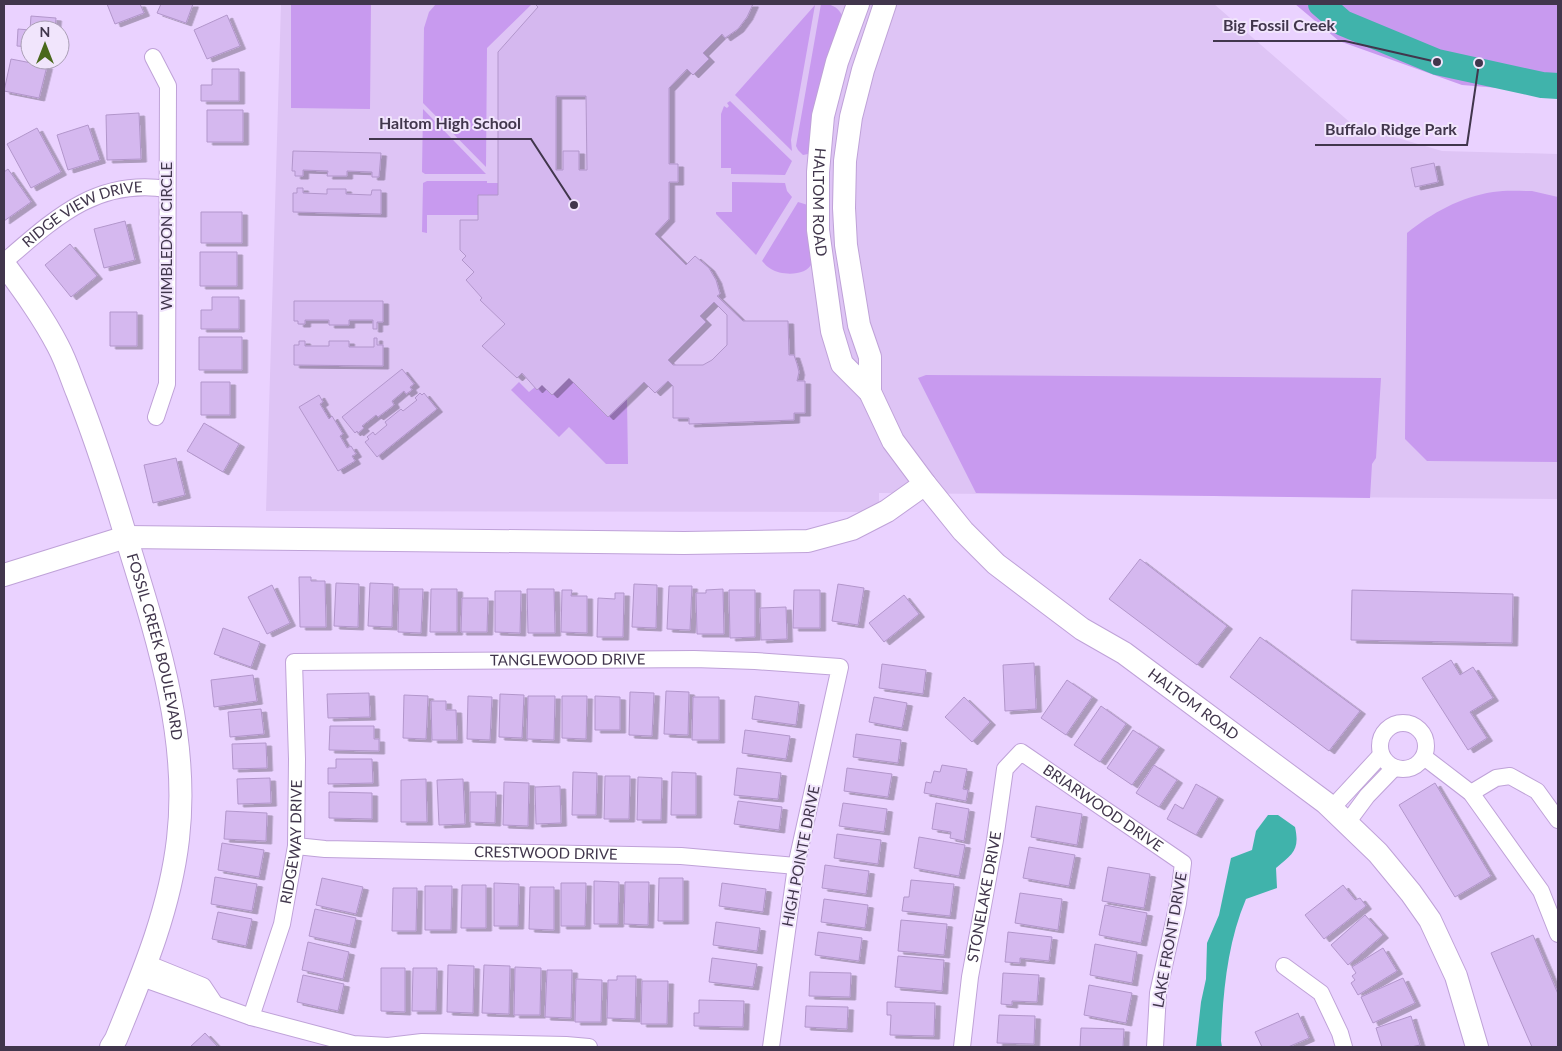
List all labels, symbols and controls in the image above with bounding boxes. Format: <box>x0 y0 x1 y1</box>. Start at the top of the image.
callout: Big Fossil Creek <box>1213 10 1345 41</box>
text: Big Fossil Creek <box>1223 15 1336 34</box>
north arrow <box>20 20 70 70</box>
text: N <box>40 23 50 40</box>
callout: Haltom High School <box>369 108 531 139</box>
text: Haltom High School <box>379 113 521 132</box>
callout: Buffalo Ridge Park <box>1315 114 1467 145</box>
text: Buffalo Ridge Park <box>1325 119 1457 138</box>
street label: HALTOM ROAD <box>810 147 832 258</box>
street label: WIMBLEDON CIRCLE <box>157 162 175 310</box>
street label: RIDGE VIEW DRIVE <box>18 177 143 250</box>
street label: FOSSIL CREEK BOULEVARD <box>124 551 187 741</box>
street label: TANGLEWOOD DRIVE <box>490 649 645 669</box>
street label: HALTOM ROAD <box>1145 664 1243 743</box>
street label: BRIARWOOD DRIVE <box>1040 760 1167 855</box>
street label: RIDGEWAY DRIVE <box>276 780 305 905</box>
street label: HIGH POINTE DRIVE <box>777 784 823 928</box>
street label: STONELAKE DRIVE <box>963 830 1004 964</box>
street label: CRESTWOOD DRIVE <box>474 842 618 863</box>
street label: LAKE FRONT DRIVE <box>1148 871 1190 1009</box>

